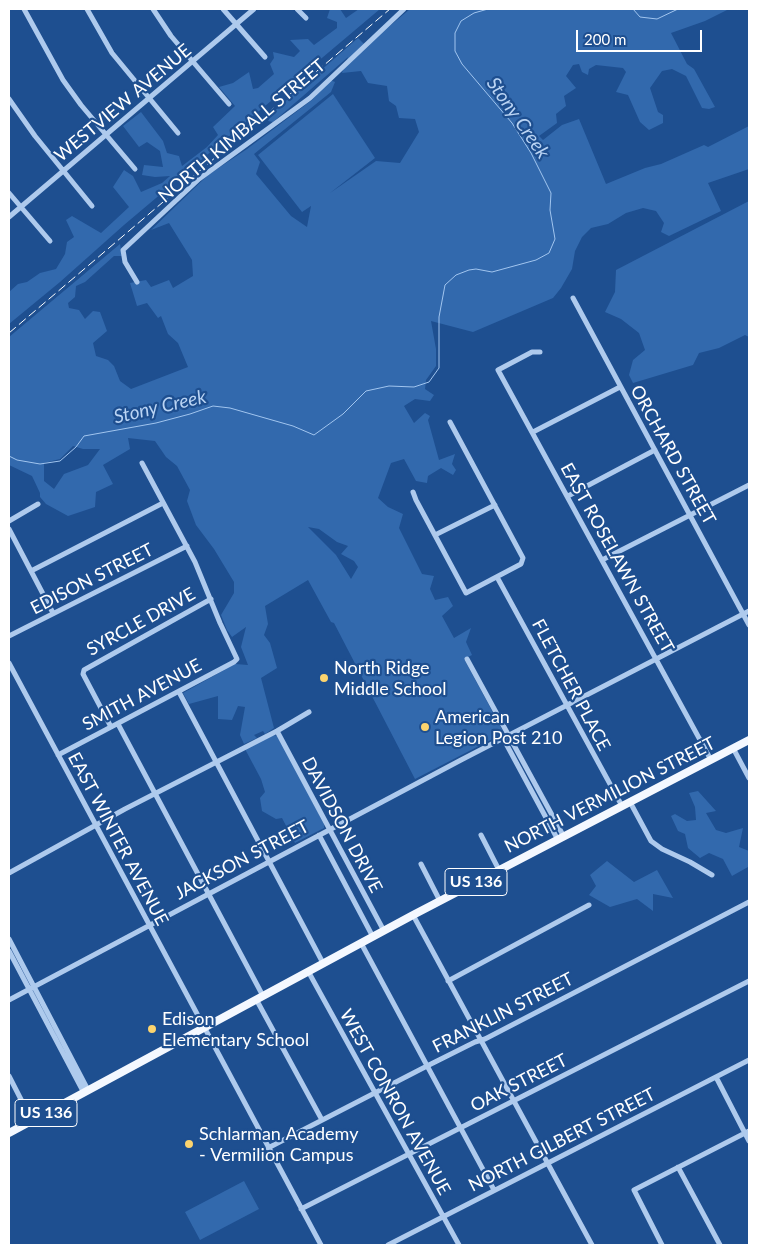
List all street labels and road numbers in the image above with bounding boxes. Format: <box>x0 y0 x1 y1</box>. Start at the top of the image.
street label: WESTVIEW AVENUE <box>50 40 196 166</box>
street label: NORTH KIMBALL STREET <box>154 55 330 207</box>
street label: ORCHARD STREET <box>626 381 720 529</box>
street label: EAST ROSELAWN STREET <box>556 459 678 657</box>
street label: EDISON STREET <box>27 539 157 619</box>
street label: SYRCLE DRIVE <box>83 583 199 661</box>
street label: FLETCHER PLACE <box>527 615 615 755</box>
street label: SMITH AVENUE <box>79 655 205 735</box>
street label: NORTH VERMILION STREET <box>501 732 719 858</box>
street label: EAST WINTER AVENUE <box>63 749 173 929</box>
street label: DAVIDSON DRIVE <box>297 753 387 897</box>
street label: JACKSON STREET <box>171 816 313 904</box>
road number: US 136 <box>445 869 507 896</box>
street label: FRANKLIN STREET <box>429 968 577 1058</box>
street label: WEST CONRON AVENUE <box>335 1005 455 1199</box>
street label: OAK STREET <box>467 1049 571 1117</box>
street label: NORTH GILBERT STREET <box>465 1083 659 1197</box>
road number: US 136 <box>15 1100 77 1126</box>

